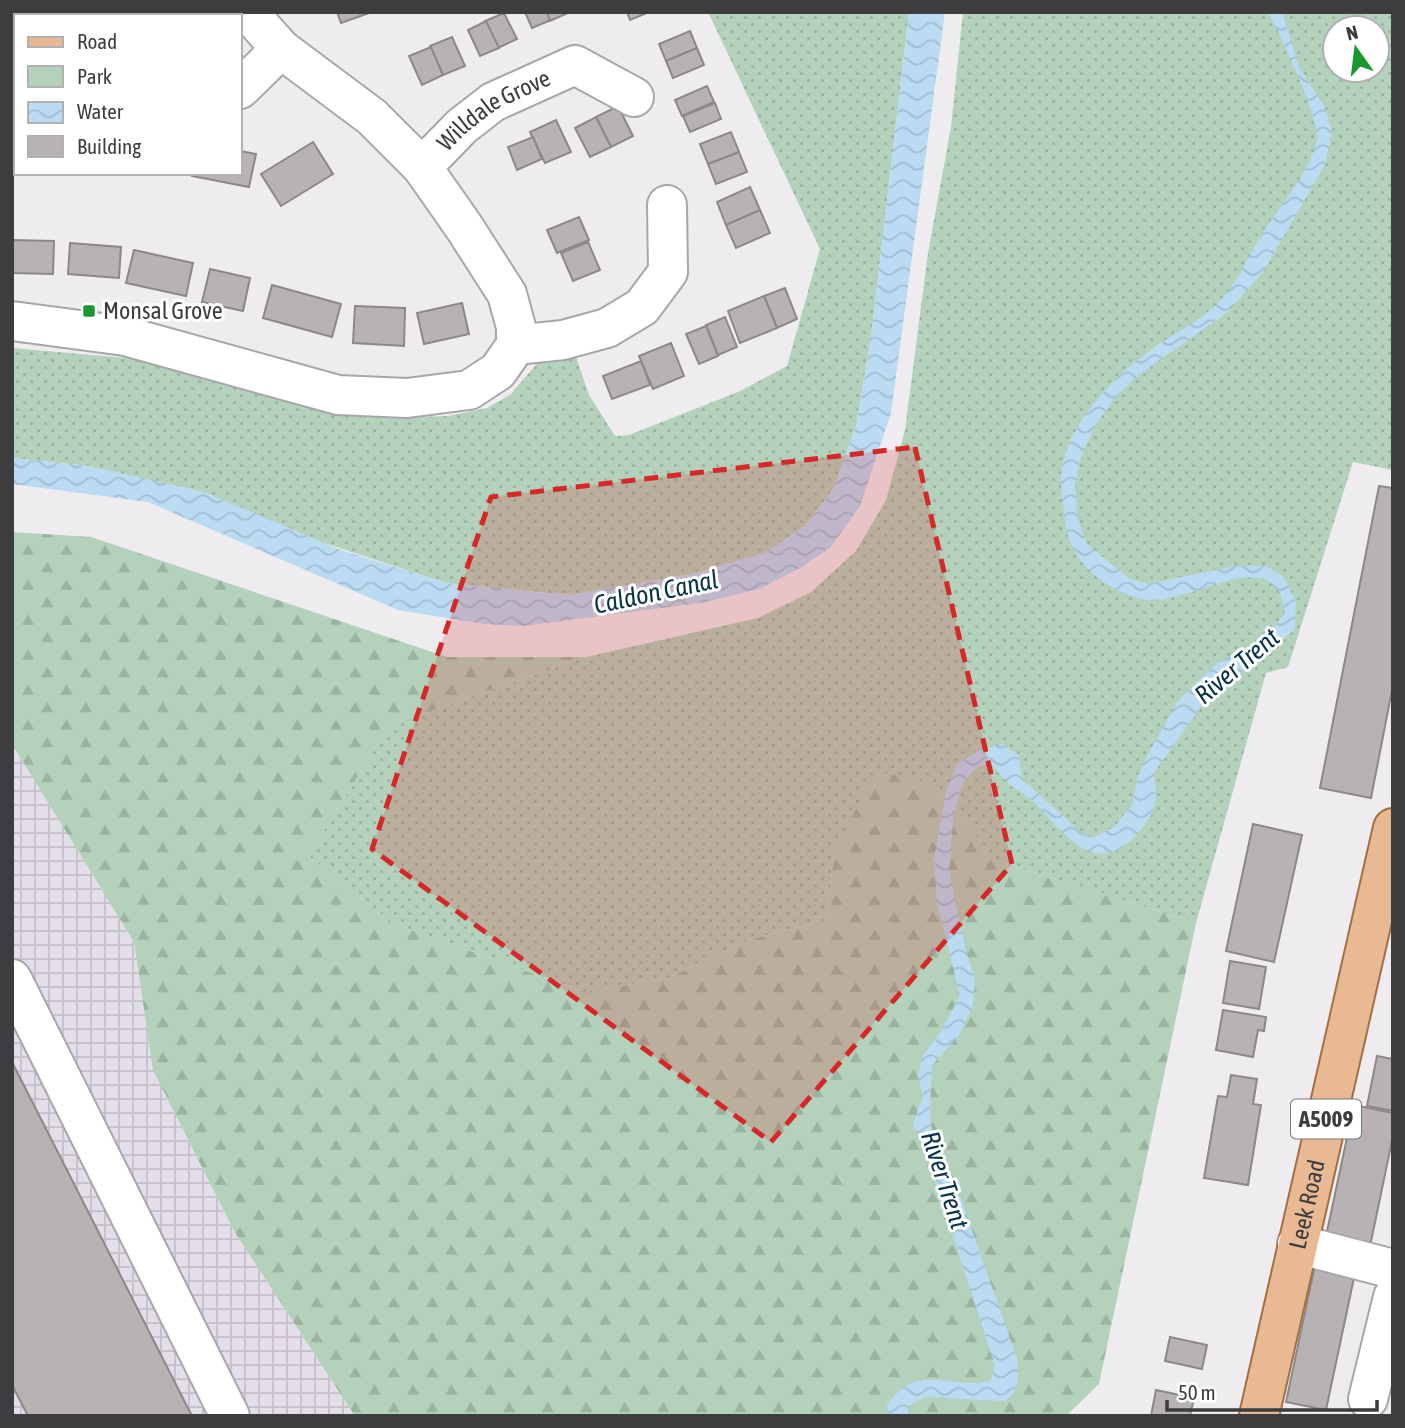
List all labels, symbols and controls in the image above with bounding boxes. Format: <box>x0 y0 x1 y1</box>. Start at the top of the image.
legend <box>14 14 242 175</box>
north arrow <box>1321 14 1391 84</box>
text: N <box>1344 20 1360 45</box>
text: Road <box>77 29 117 53</box>
text: Park <box>77 64 112 88</box>
street label: Willdale Grove <box>432 64 554 156</box>
text: Water <box>77 99 124 123</box>
text: Building <box>77 134 141 158</box>
place label: Monsal Grove <box>103 297 223 324</box>
marker: Monsal Grove <box>81 303 97 319</box>
water label: Caldon Canal <box>591 564 721 620</box>
water label: River Trent <box>1189 622 1286 710</box>
road number: A5009 <box>1291 1100 1361 1138</box>
water label: River Trent <box>915 1127 975 1233</box>
street label: Leek Road <box>1283 1157 1330 1252</box>
scale bar <box>1167 1368 1377 1412</box>
text: 50 m <box>1178 1380 1216 1404</box>

